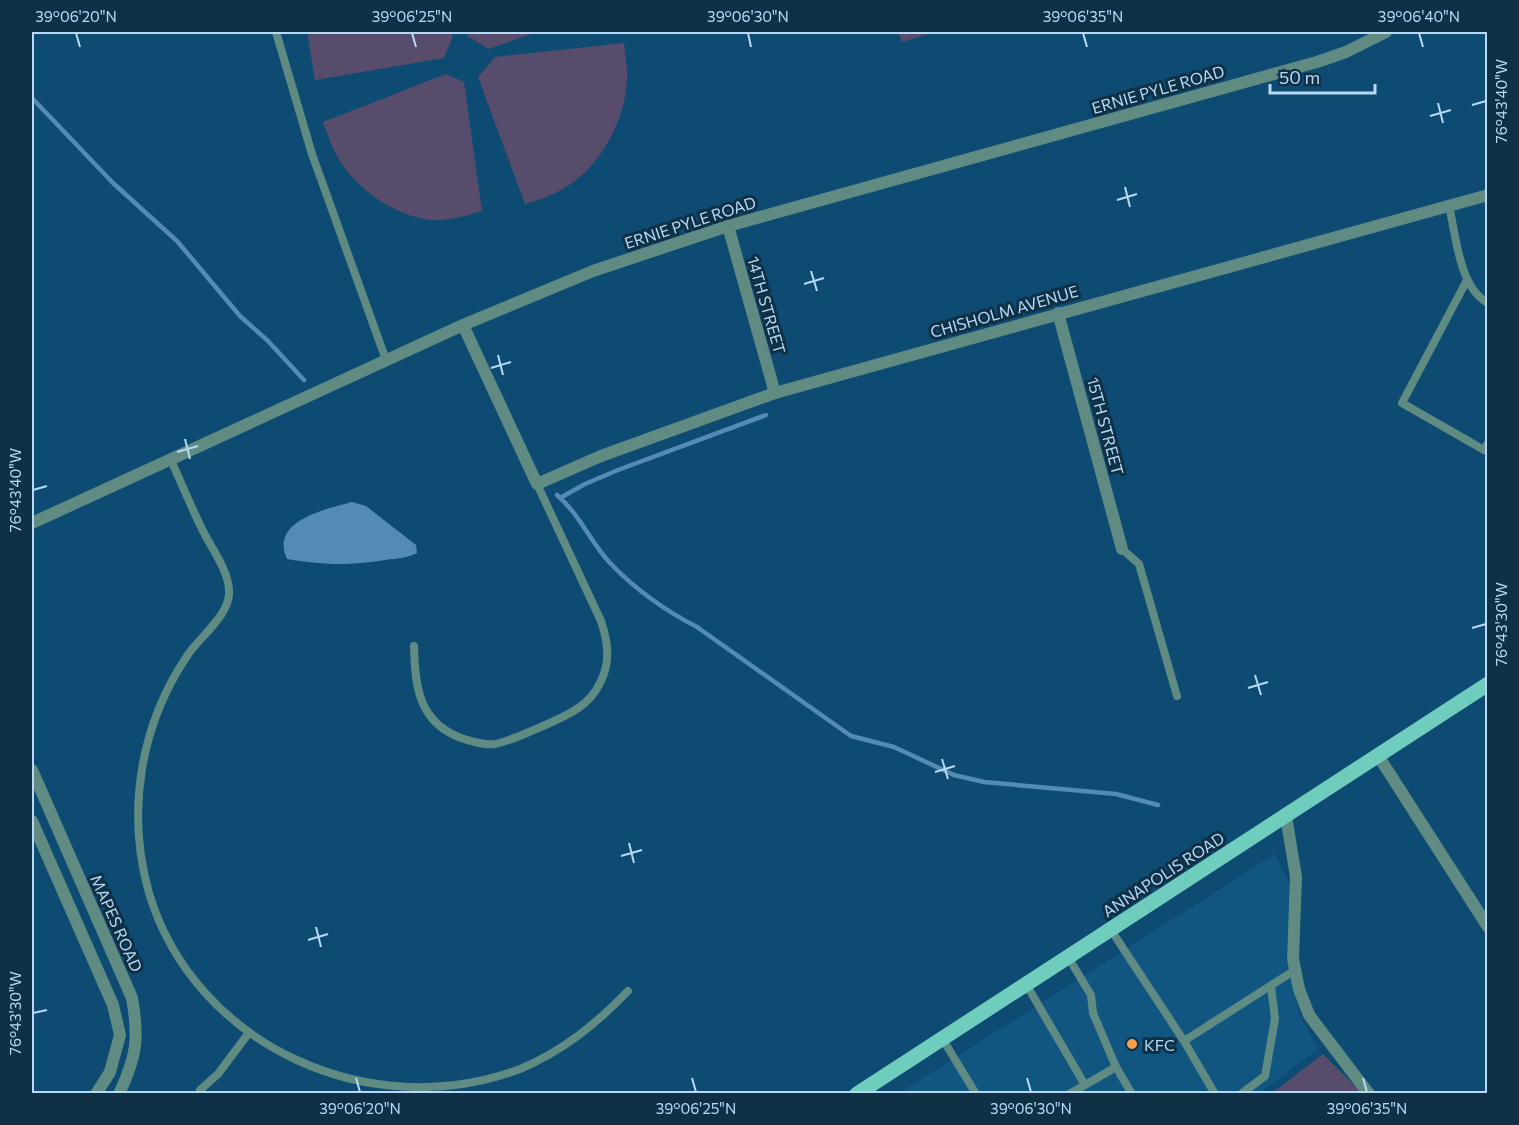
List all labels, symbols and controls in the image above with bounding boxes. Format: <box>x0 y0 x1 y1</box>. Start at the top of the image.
text: 39°06'20"N <box>35 7 117 25</box>
text: 39°06'25"N <box>372 7 452 25</box>
text: 39°06'30"N <box>707 7 789 25</box>
text: 39°06'35"N <box>1043 7 1123 25</box>
text: 39°06'40"N <box>1378 7 1460 25</box>
scale bar <box>1270 57 1375 95</box>
text: 76°43'40"W <box>1492 59 1510 143</box>
street label: ERNIE PYLE ROAD <box>1089 61 1227 117</box>
text: 50 m <box>1279 66 1320 88</box>
street label: ERNIE PYLE ROAD <box>622 192 758 252</box>
street label: 14TH STREET <box>744 254 790 356</box>
street label: CHISHOLM AVENUE <box>928 281 1080 341</box>
street label: 15TH STREET <box>1084 375 1128 477</box>
text: 76°43'40"W <box>6 448 24 532</box>
text: 76°43'30"W <box>1492 582 1510 666</box>
street label: ANNAPOLIS ROAD <box>1099 828 1227 920</box>
street label: MAPES ROAD <box>87 872 147 974</box>
text: 76°43'30"W <box>6 971 24 1055</box>
place label: KFC <box>1144 1035 1175 1054</box>
marker: KFC <box>1125 1037 1139 1051</box>
text: 39°06'20"N <box>319 1099 401 1117</box>
text: 39°06'25"N <box>656 1099 736 1117</box>
text: 39°06'30"N <box>990 1099 1072 1117</box>
text: 39°06'35"N <box>1327 1099 1407 1117</box>

